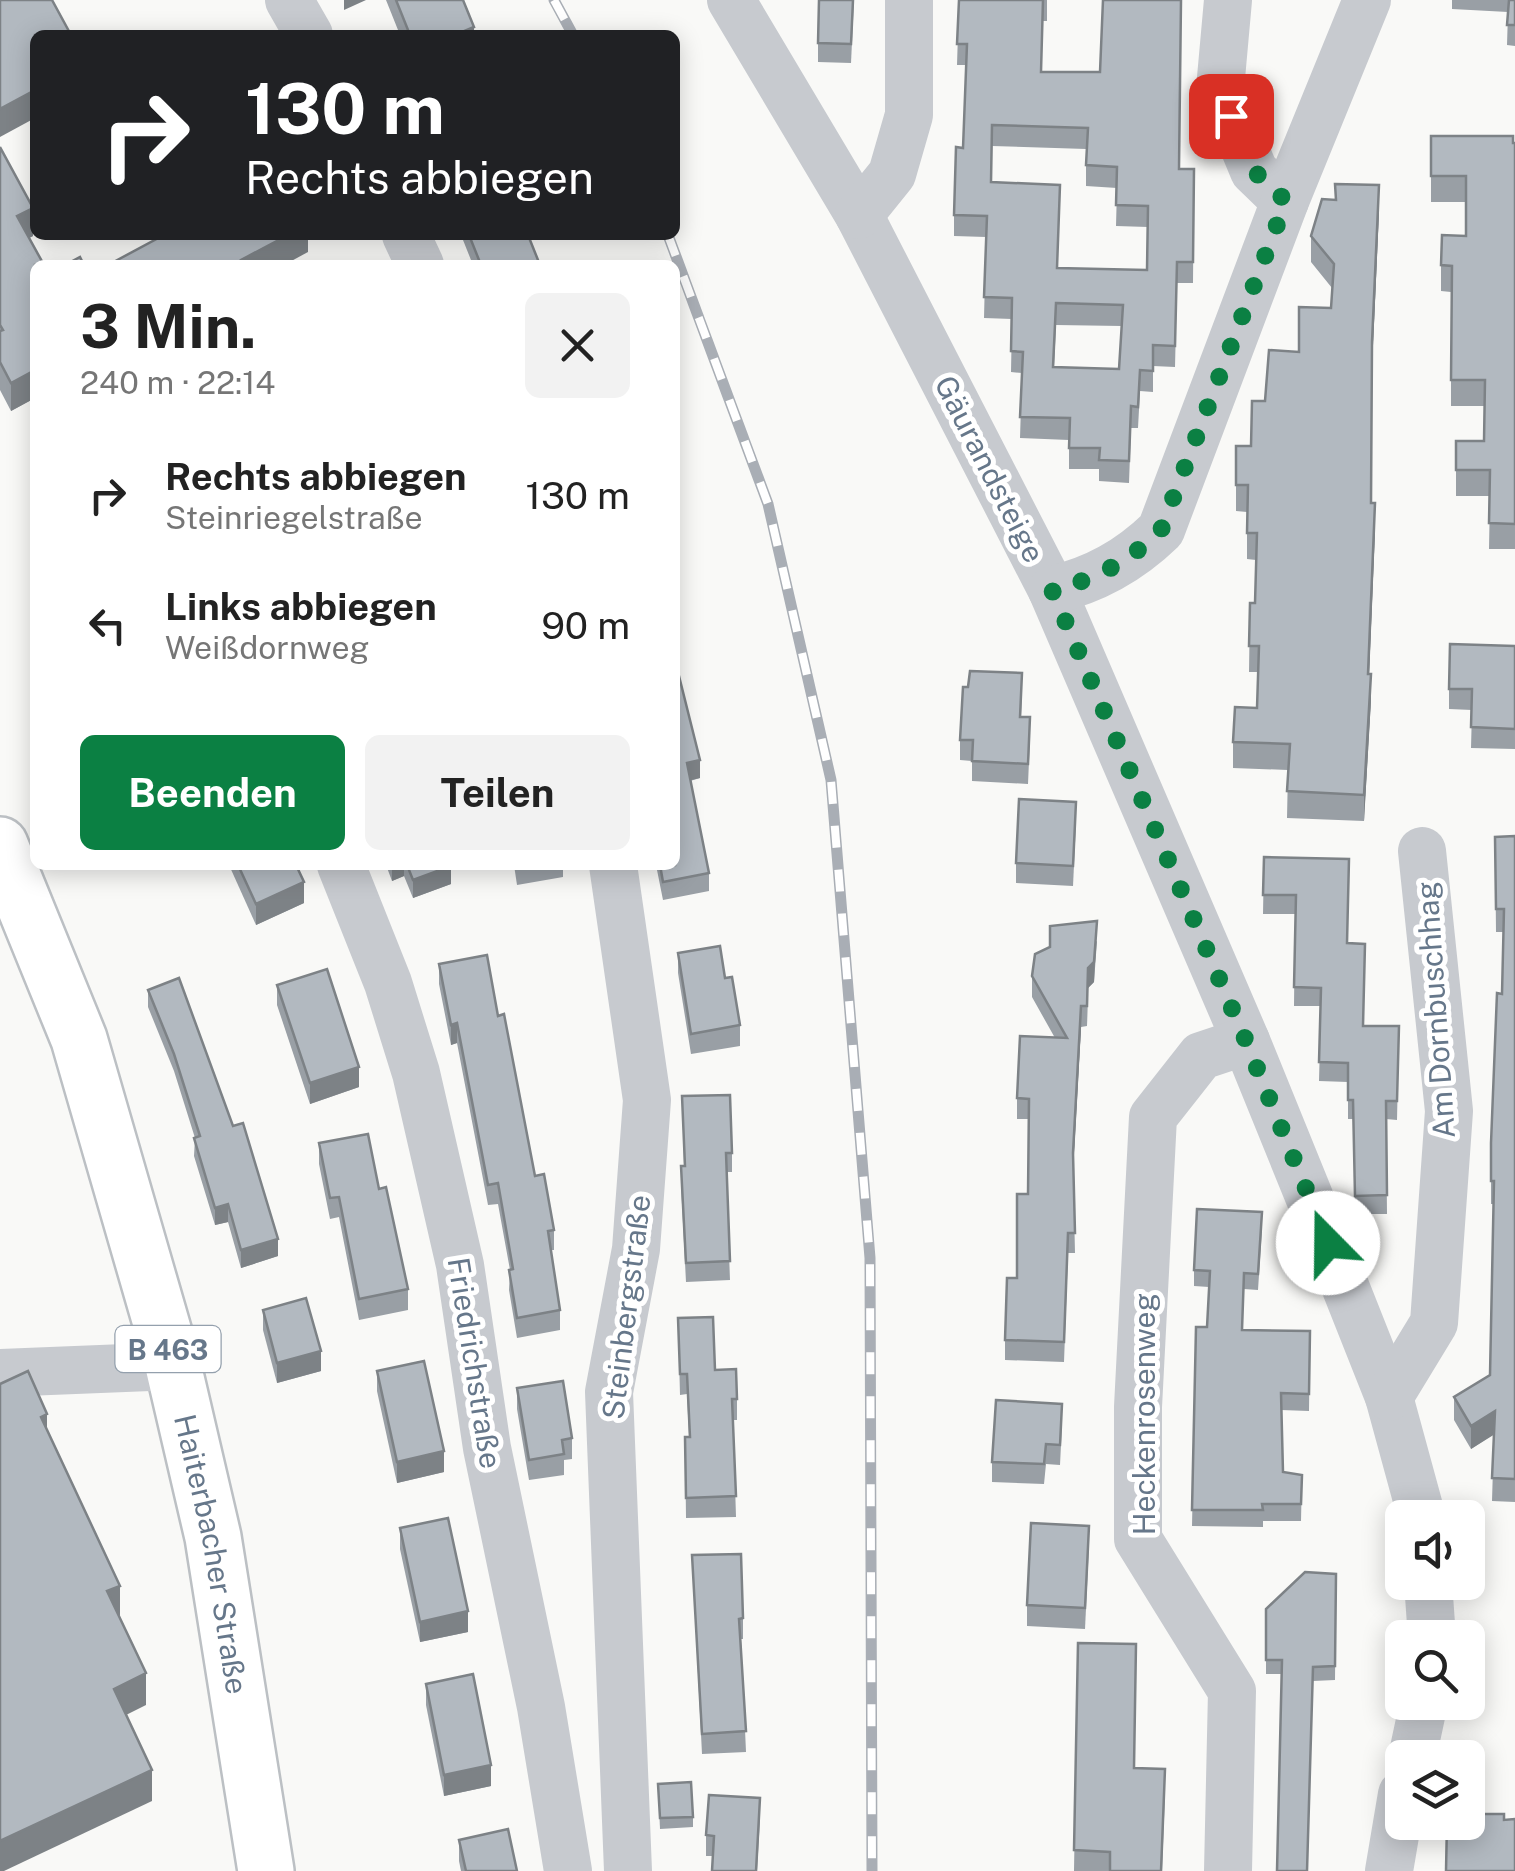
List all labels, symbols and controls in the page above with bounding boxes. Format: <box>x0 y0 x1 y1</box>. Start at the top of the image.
text: 130 m <box>245 67 445 150</box>
icon: right <box>80 70 210 200</box>
pin <box>1189 74 1274 159</box>
icon: arrive <box>1204 89 1259 144</box>
text: Rechts abbiegen <box>245 151 594 204</box>
text: 3 Min. <box>80 291 256 362</box>
button: close <box>525 293 630 398</box>
text: 240 m · 22:14 <box>80 364 275 401</box>
street label: Gäurandsteige <box>927 370 1053 568</box>
text: Rechts abbiegen <box>165 454 467 499</box>
icon: right <box>80 468 135 523</box>
text: 130 m <box>525 473 630 518</box>
text: Steinriegelstraße <box>165 499 423 536</box>
text: Links abbiegen <box>165 584 437 629</box>
icon: left <box>80 598 135 653</box>
text: 90 m <box>541 603 630 648</box>
text: Weißdornweg <box>165 629 369 666</box>
button: Beenden <box>80 735 345 850</box>
button: Teilen <box>365 735 630 850</box>
street label: Am Dornbuschhag <box>1408 880 1462 1140</box>
position arrow <box>1276 1191 1380 1295</box>
street label: Steinbergstraße <box>594 1193 658 1421</box>
street label: Friedrichstraße <box>441 1255 509 1471</box>
street label: Heckenrosenweg <box>1126 1293 1162 1535</box>
road number: B 463 <box>116 1326 220 1372</box>
street label: Haiterbacher Straße <box>167 1411 256 1697</box>
map controls <box>1385 1500 1485 1840</box>
button: sound <box>1385 1500 1485 1600</box>
button: search <box>1385 1620 1485 1720</box>
button: layers <box>1385 1740 1485 1840</box>

